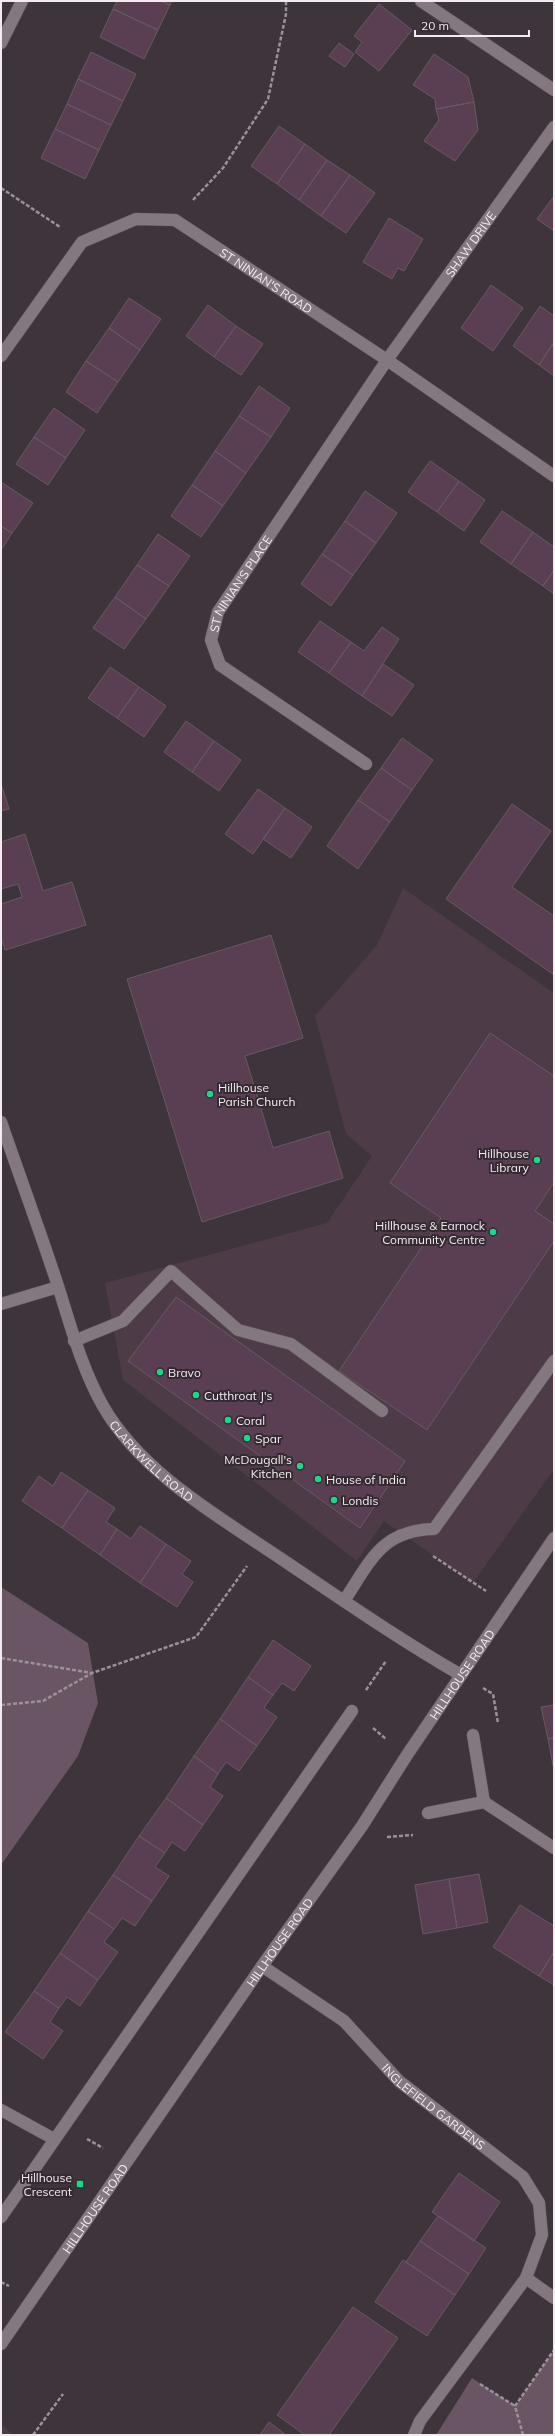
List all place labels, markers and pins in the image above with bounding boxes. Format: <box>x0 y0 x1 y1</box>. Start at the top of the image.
place label: Hillhouse Parish Church <box>218 1080 295 1109</box>
marker: Hillhouse Parish Church <box>205 1089 215 1099</box>
place label: Hillhouse Library <box>478 1146 530 1175</box>
marker: Hillhouse Library <box>532 1155 542 1165</box>
place label: Hillhouse & Earnock Community Centre <box>375 1218 486 1247</box>
marker: Hillhouse & Earnock Community Centre <box>488 1227 498 1237</box>
place label: Bravo <box>168 1365 201 1380</box>
marker: Bravo <box>155 1367 165 1377</box>
place label: Cutthroat J's <box>204 1388 273 1403</box>
marker: Cutthroat J's <box>191 1390 201 1400</box>
place label: Coral <box>236 1413 265 1428</box>
marker: Coral <box>223 1415 233 1425</box>
place label: Spar <box>255 1431 282 1446</box>
marker: Spar <box>242 1433 252 1443</box>
place label: McDougall's Kitchen <box>224 1452 292 1481</box>
marker: McDougall's Kitchen <box>295 1461 305 1471</box>
place label: House of India <box>326 1472 406 1487</box>
marker: House of India <box>313 1474 323 1484</box>
place label: Londis <box>342 1493 378 1508</box>
marker: Londis <box>329 1495 339 1505</box>
place label: Hillhouse Crescent <box>21 2170 72 2199</box>
marker: Hillhouse Crescent <box>75 2179 85 2189</box>

